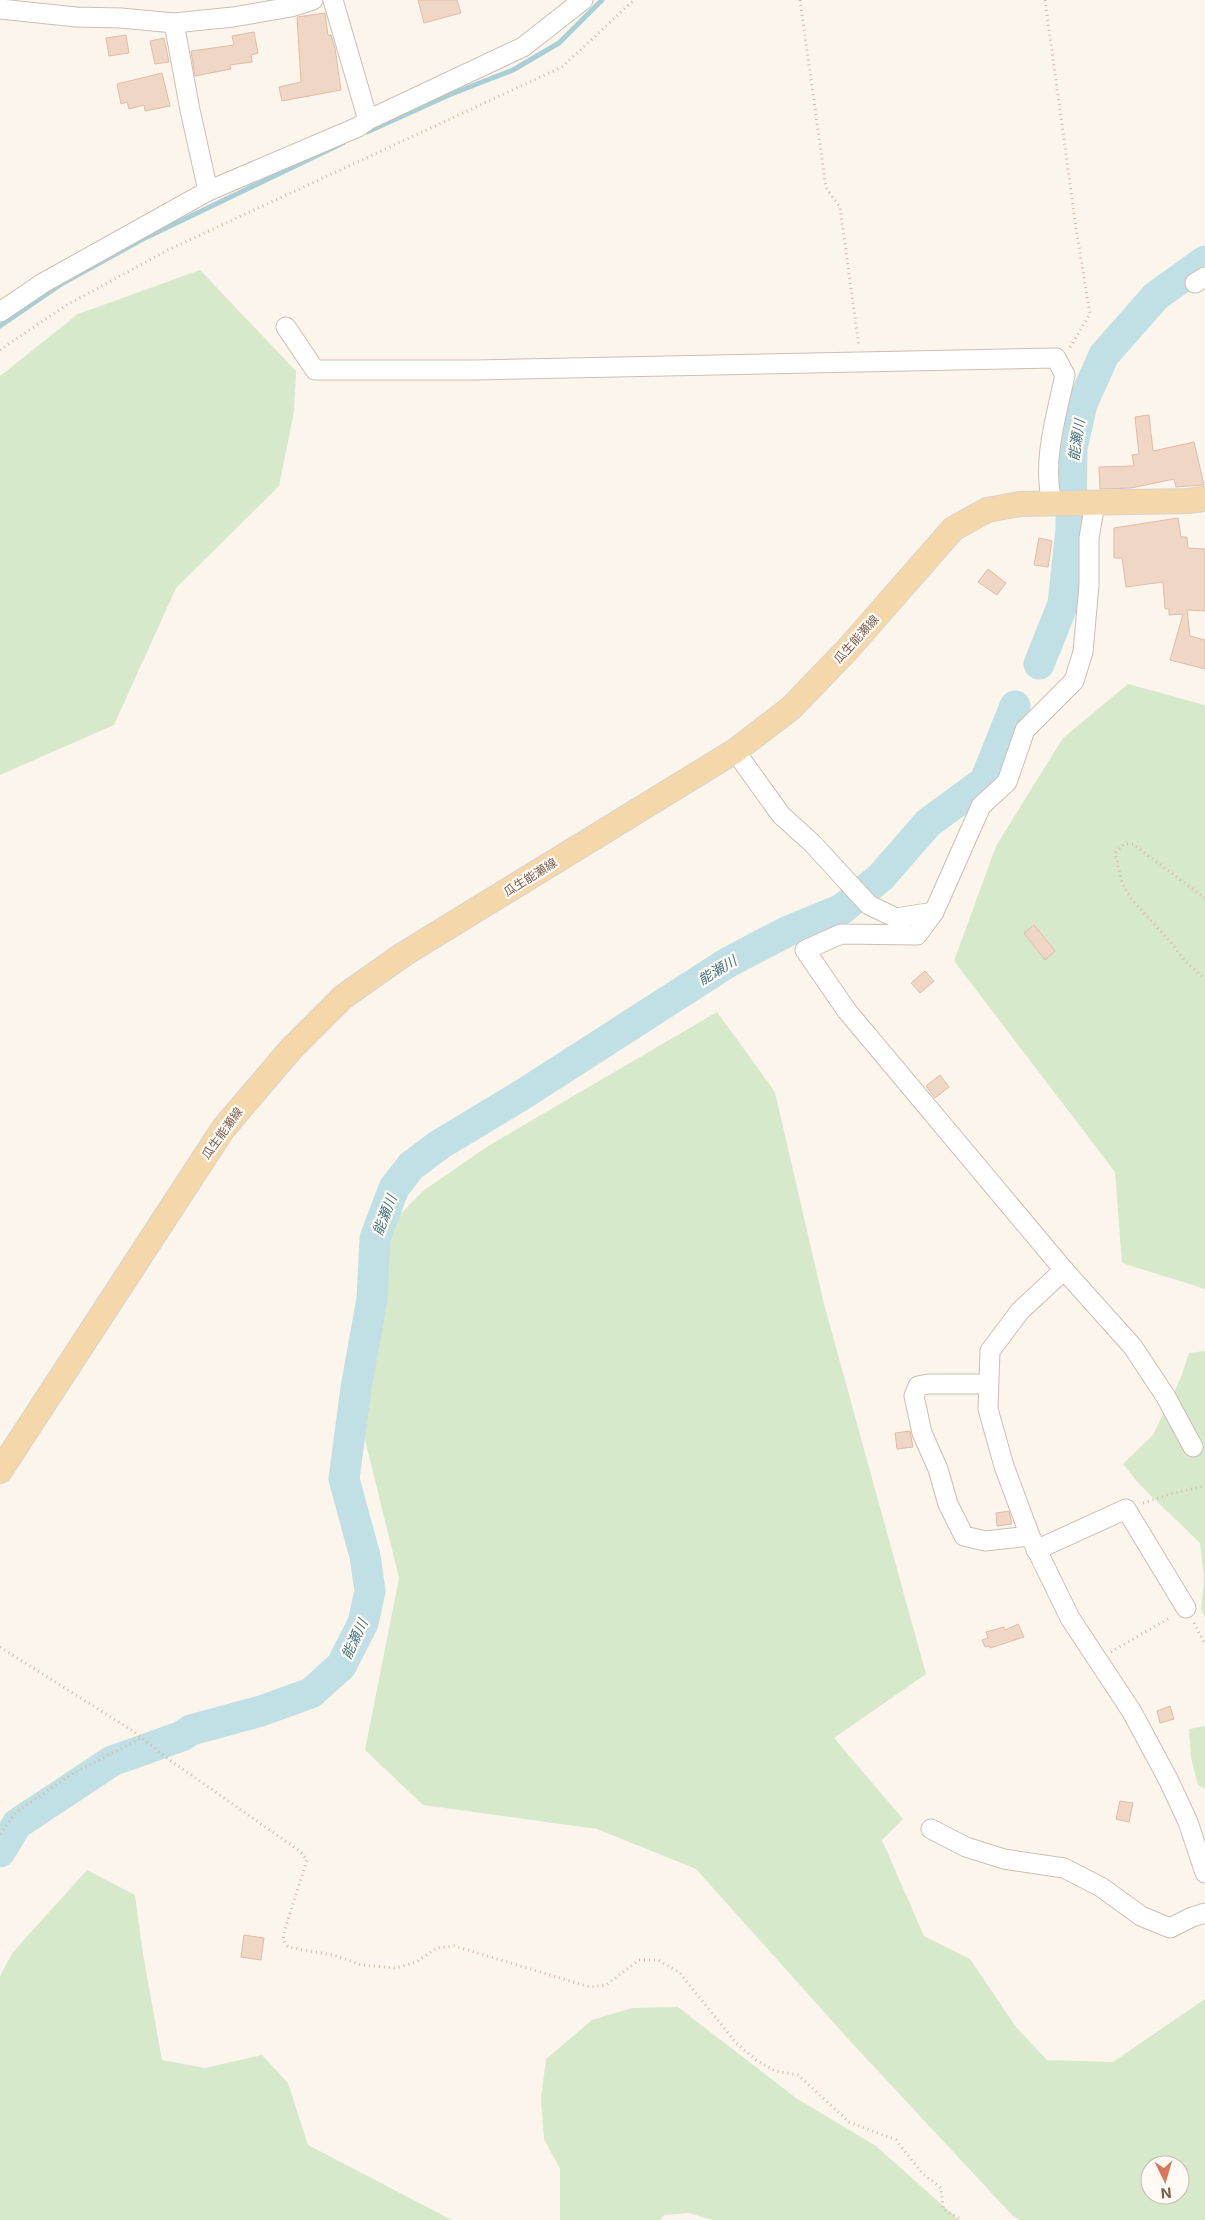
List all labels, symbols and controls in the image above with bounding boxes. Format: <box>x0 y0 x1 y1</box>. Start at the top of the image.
water label: 能瀬川 <box>1064 416 1088 462</box>
street label: 瓜生能瀬線 <box>830 612 882 666</box>
street label: 瓜生能瀬線 <box>501 855 559 899</box>
water label: 能瀬川 <box>695 951 741 988</box>
street label: 瓜生能瀬線 <box>198 1104 246 1162</box>
water label: 能瀬川 <box>369 1190 400 1238</box>
water label: 能瀬川 <box>337 1615 371 1662</box>
north arrow <box>1140 2155 1190 2205</box>
text: N <box>1160 2185 1172 2202</box>

